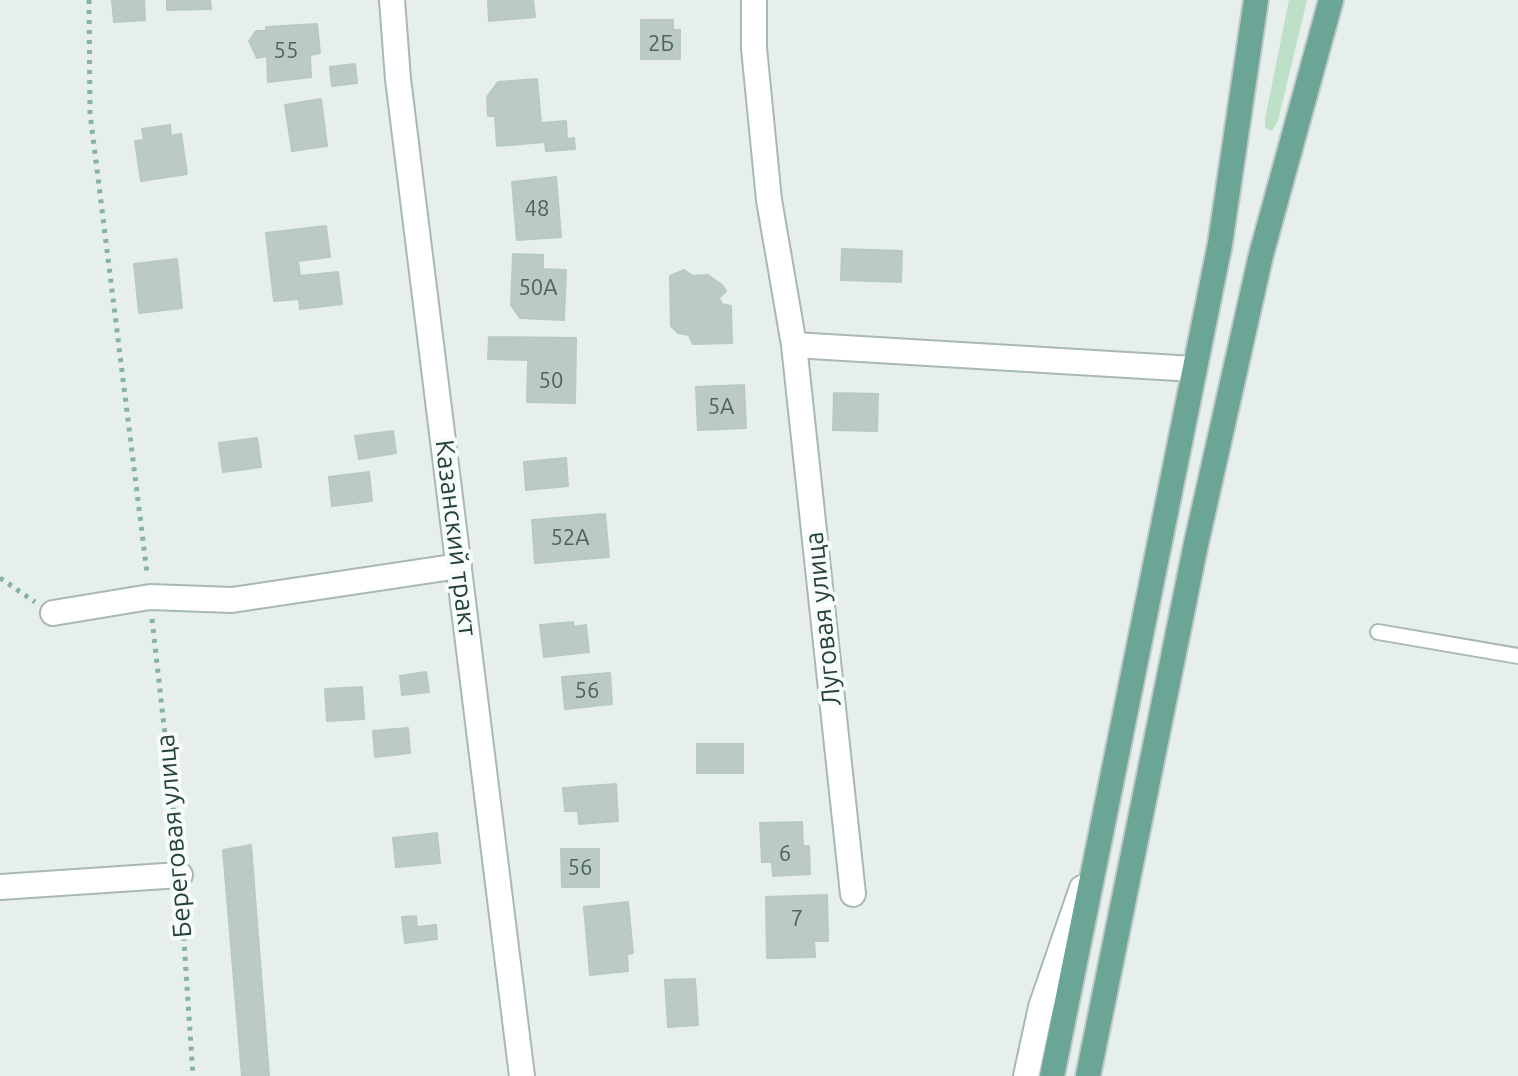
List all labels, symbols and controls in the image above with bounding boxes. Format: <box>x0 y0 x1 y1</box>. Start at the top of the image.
house number: 2Б <box>648 31 674 57</box>
house number: 55 <box>274 38 298 64</box>
house number: 48 <box>525 196 549 222</box>
house number: 50А <box>518 275 558 301</box>
house number: 50 <box>539 368 563 394</box>
house number: 5А <box>708 394 734 420</box>
street label: Казанский тракт <box>428 438 484 638</box>
house number: 52А <box>550 525 590 551</box>
street label: Луговая улица <box>798 530 848 708</box>
house number: 56 <box>575 678 599 704</box>
street label: Береговая улица <box>150 733 198 939</box>
house number: 6 <box>779 841 791 867</box>
house number: 56 <box>568 855 592 881</box>
house number: 7 <box>791 906 803 932</box>

